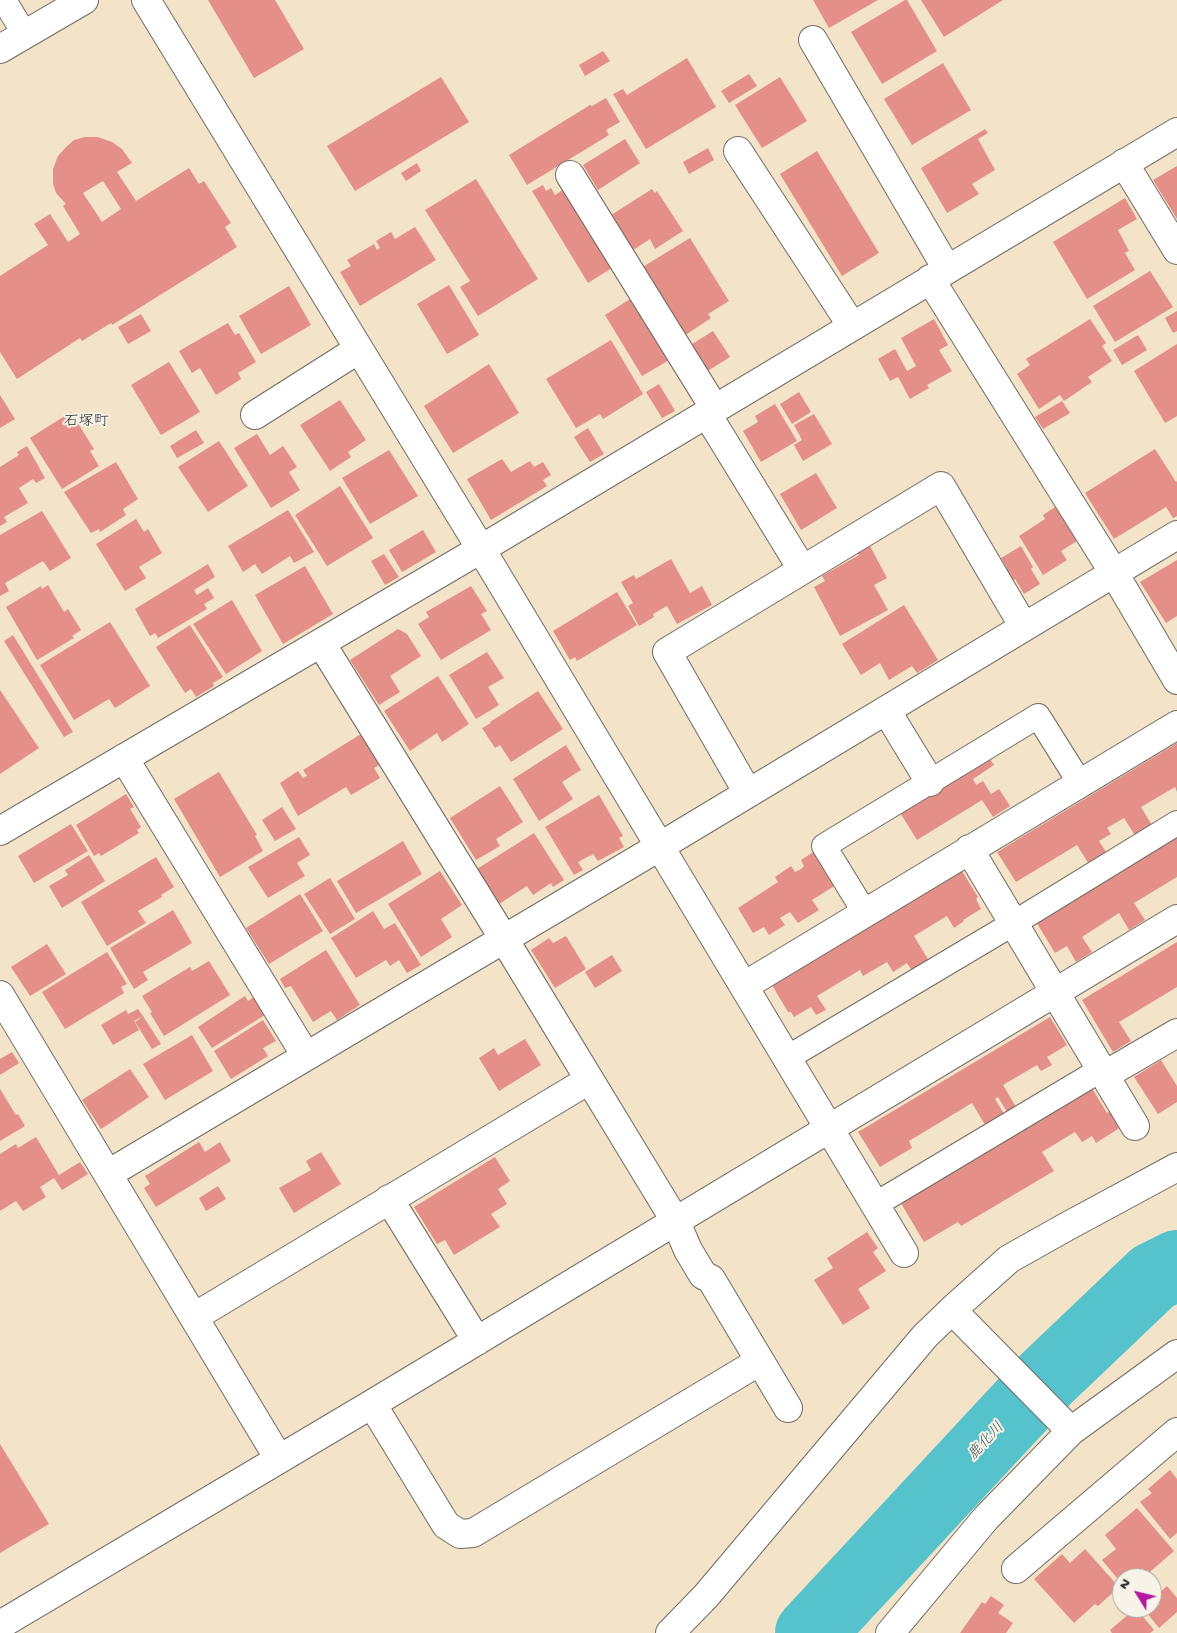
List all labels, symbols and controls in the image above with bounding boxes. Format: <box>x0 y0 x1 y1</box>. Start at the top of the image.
district label: 石塚町 <box>64 414 108 432</box>
water label: 鹿化川 <box>965 1419 1009 1465</box>
north arrow <box>1112 1568 1162 1618</box>
text: N <box>1116 1576 1135 1593</box>

